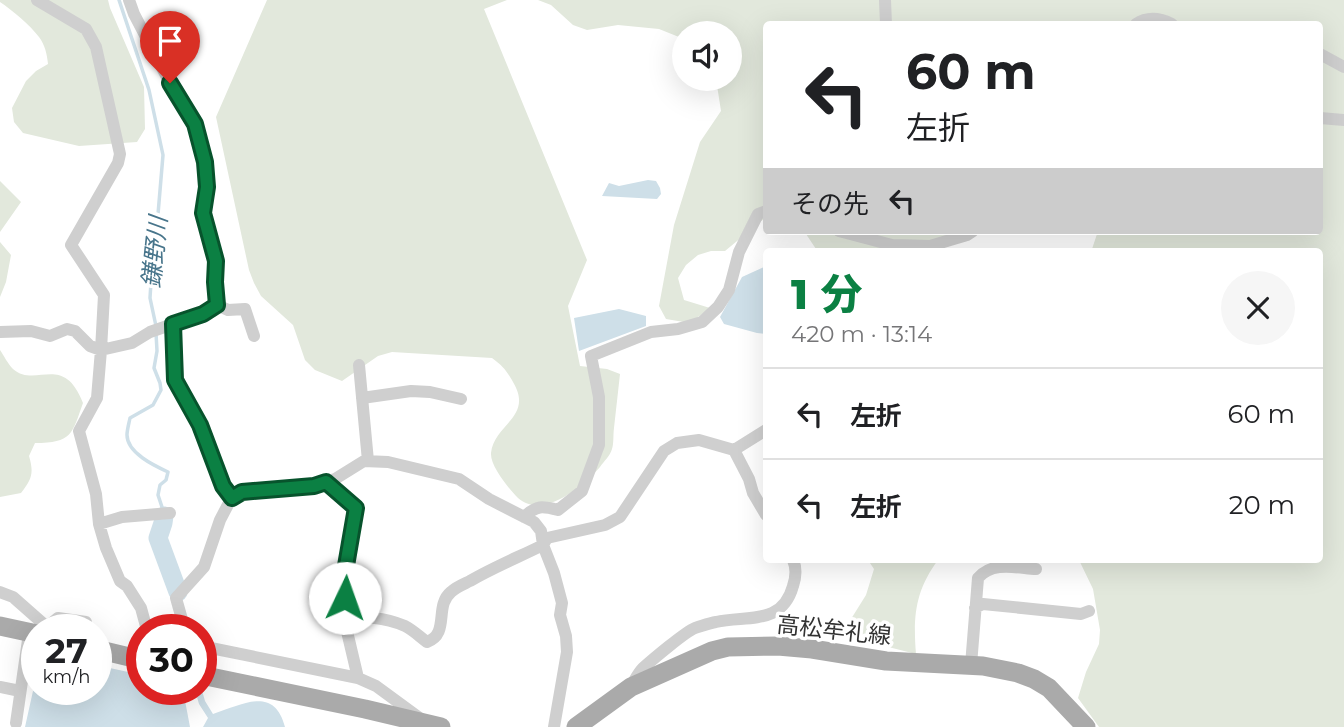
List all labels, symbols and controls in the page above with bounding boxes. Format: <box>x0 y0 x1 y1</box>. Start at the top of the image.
pin <box>140 11 200 83</box>
map controls <box>672 21 742 91</box>
button: sound <box>672 21 742 91</box>
icon: arrive <box>151 22 189 60</box>
text: 60 m <box>906 42 1036 101</box>
icon: left <box>791 49 882 140</box>
text: 左折 <box>906 108 970 147</box>
icon: left <box>883 182 921 220</box>
text: その先 <box>791 188 869 220</box>
water label: 鎌野川 <box>136 212 173 289</box>
text: 1 分 <box>791 268 862 320</box>
button: close <box>1221 271 1295 345</box>
text: 420 m · 13:14 <box>791 320 932 348</box>
icon: left <box>791 395 829 433</box>
text: 60 m <box>1228 398 1295 430</box>
text: 左折 <box>850 400 902 432</box>
icon: left <box>791 486 829 524</box>
text: 20 m <box>1229 489 1295 521</box>
text: 左折 <box>850 491 902 523</box>
position arrow <box>308 561 382 635</box>
street label: 高松牟礼線 <box>775 610 893 650</box>
speed limit sign: 30 <box>126 614 217 705</box>
text: 27 <box>45 629 88 672</box>
text: km/h <box>42 666 91 688</box>

